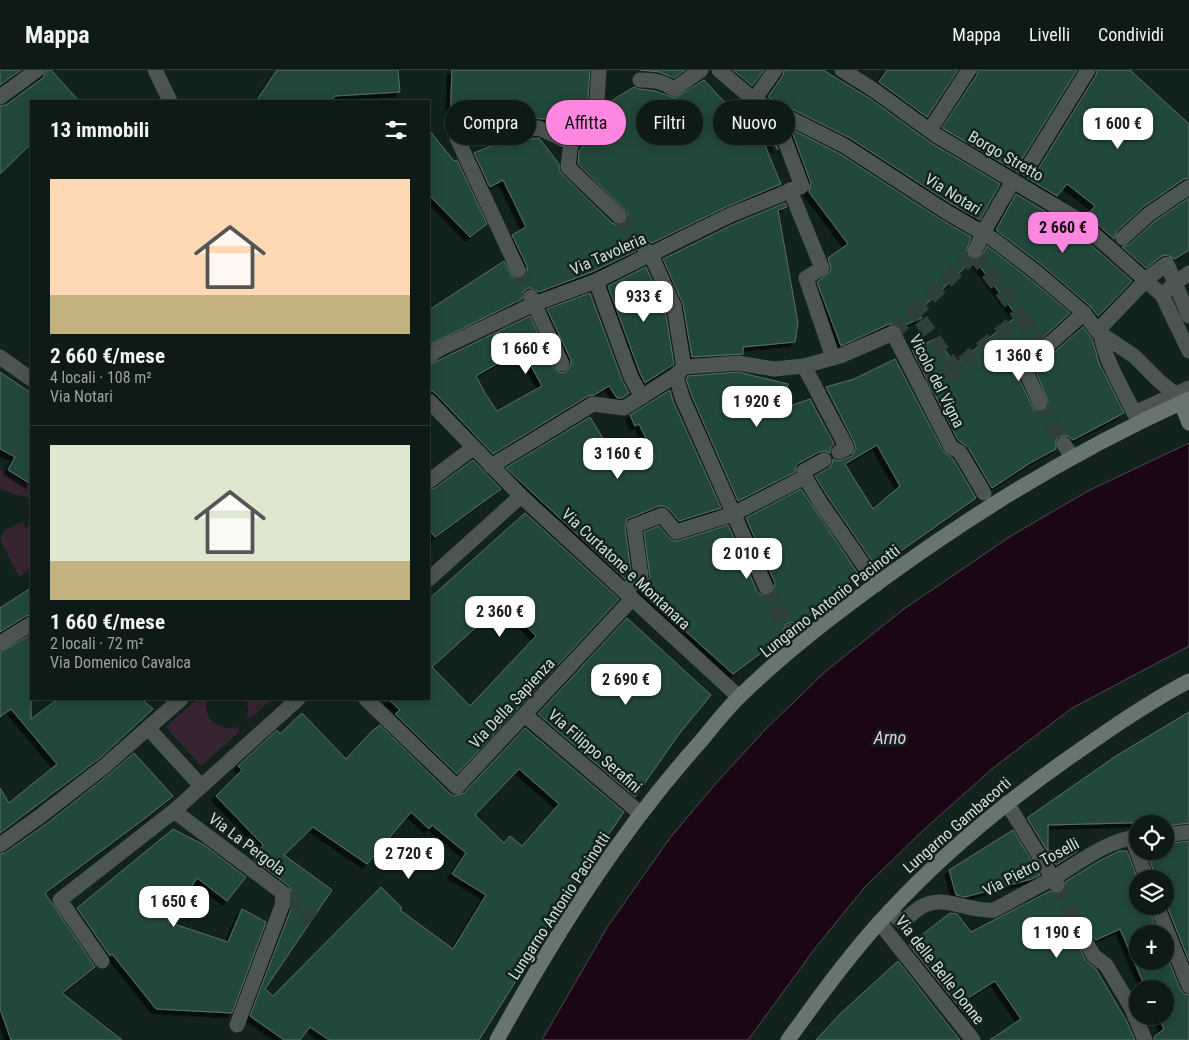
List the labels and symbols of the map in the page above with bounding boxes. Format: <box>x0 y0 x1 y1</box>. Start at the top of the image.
pin: 1 600 € <box>1072 108 1164 150</box>
street label: Borgo Stretto <box>965 127 1047 185</box>
street label: Via Notari <box>921 169 985 219</box>
pin: 2 660 € <box>1017 212 1109 254</box>
street label: Via Tavoleria <box>567 229 649 279</box>
pin: 933 € <box>609 280 679 323</box>
street label: Vicolo del Vigna <box>905 331 969 431</box>
pin: 1 660 € <box>480 332 572 375</box>
pin: 1 360 € <box>973 340 1065 382</box>
pin: 1 920 € <box>711 386 803 428</box>
pin: 3 160 € <box>572 438 664 480</box>
street label: Via Curtatone e Montanara <box>558 504 694 634</box>
pin: 2 010 € <box>701 538 793 580</box>
street label: Lungarno Antonio Pacinotti <box>756 541 904 661</box>
pin: 2 360 € <box>454 596 546 638</box>
street label: Via Della Sapienza <box>465 654 559 752</box>
pin: 2 690 € <box>580 664 672 706</box>
street label: Via Filippo Serafini <box>544 705 646 797</box>
water label: Arno <box>873 727 906 748</box>
street label: Lungarno Gambacorti <box>899 773 1015 877</box>
street label: Via La Pergola <box>205 809 289 879</box>
street label: Lungarno Antonio Pacinotti <box>504 829 614 983</box>
street label: Via Pietro Toselli <box>980 834 1082 900</box>
pin: 2 720 € <box>363 838 455 880</box>
pin: 1 650 € <box>128 886 220 928</box>
street label: Via delle Belle Donne <box>892 912 988 1028</box>
pin: 1 190 € <box>1011 916 1103 959</box>

